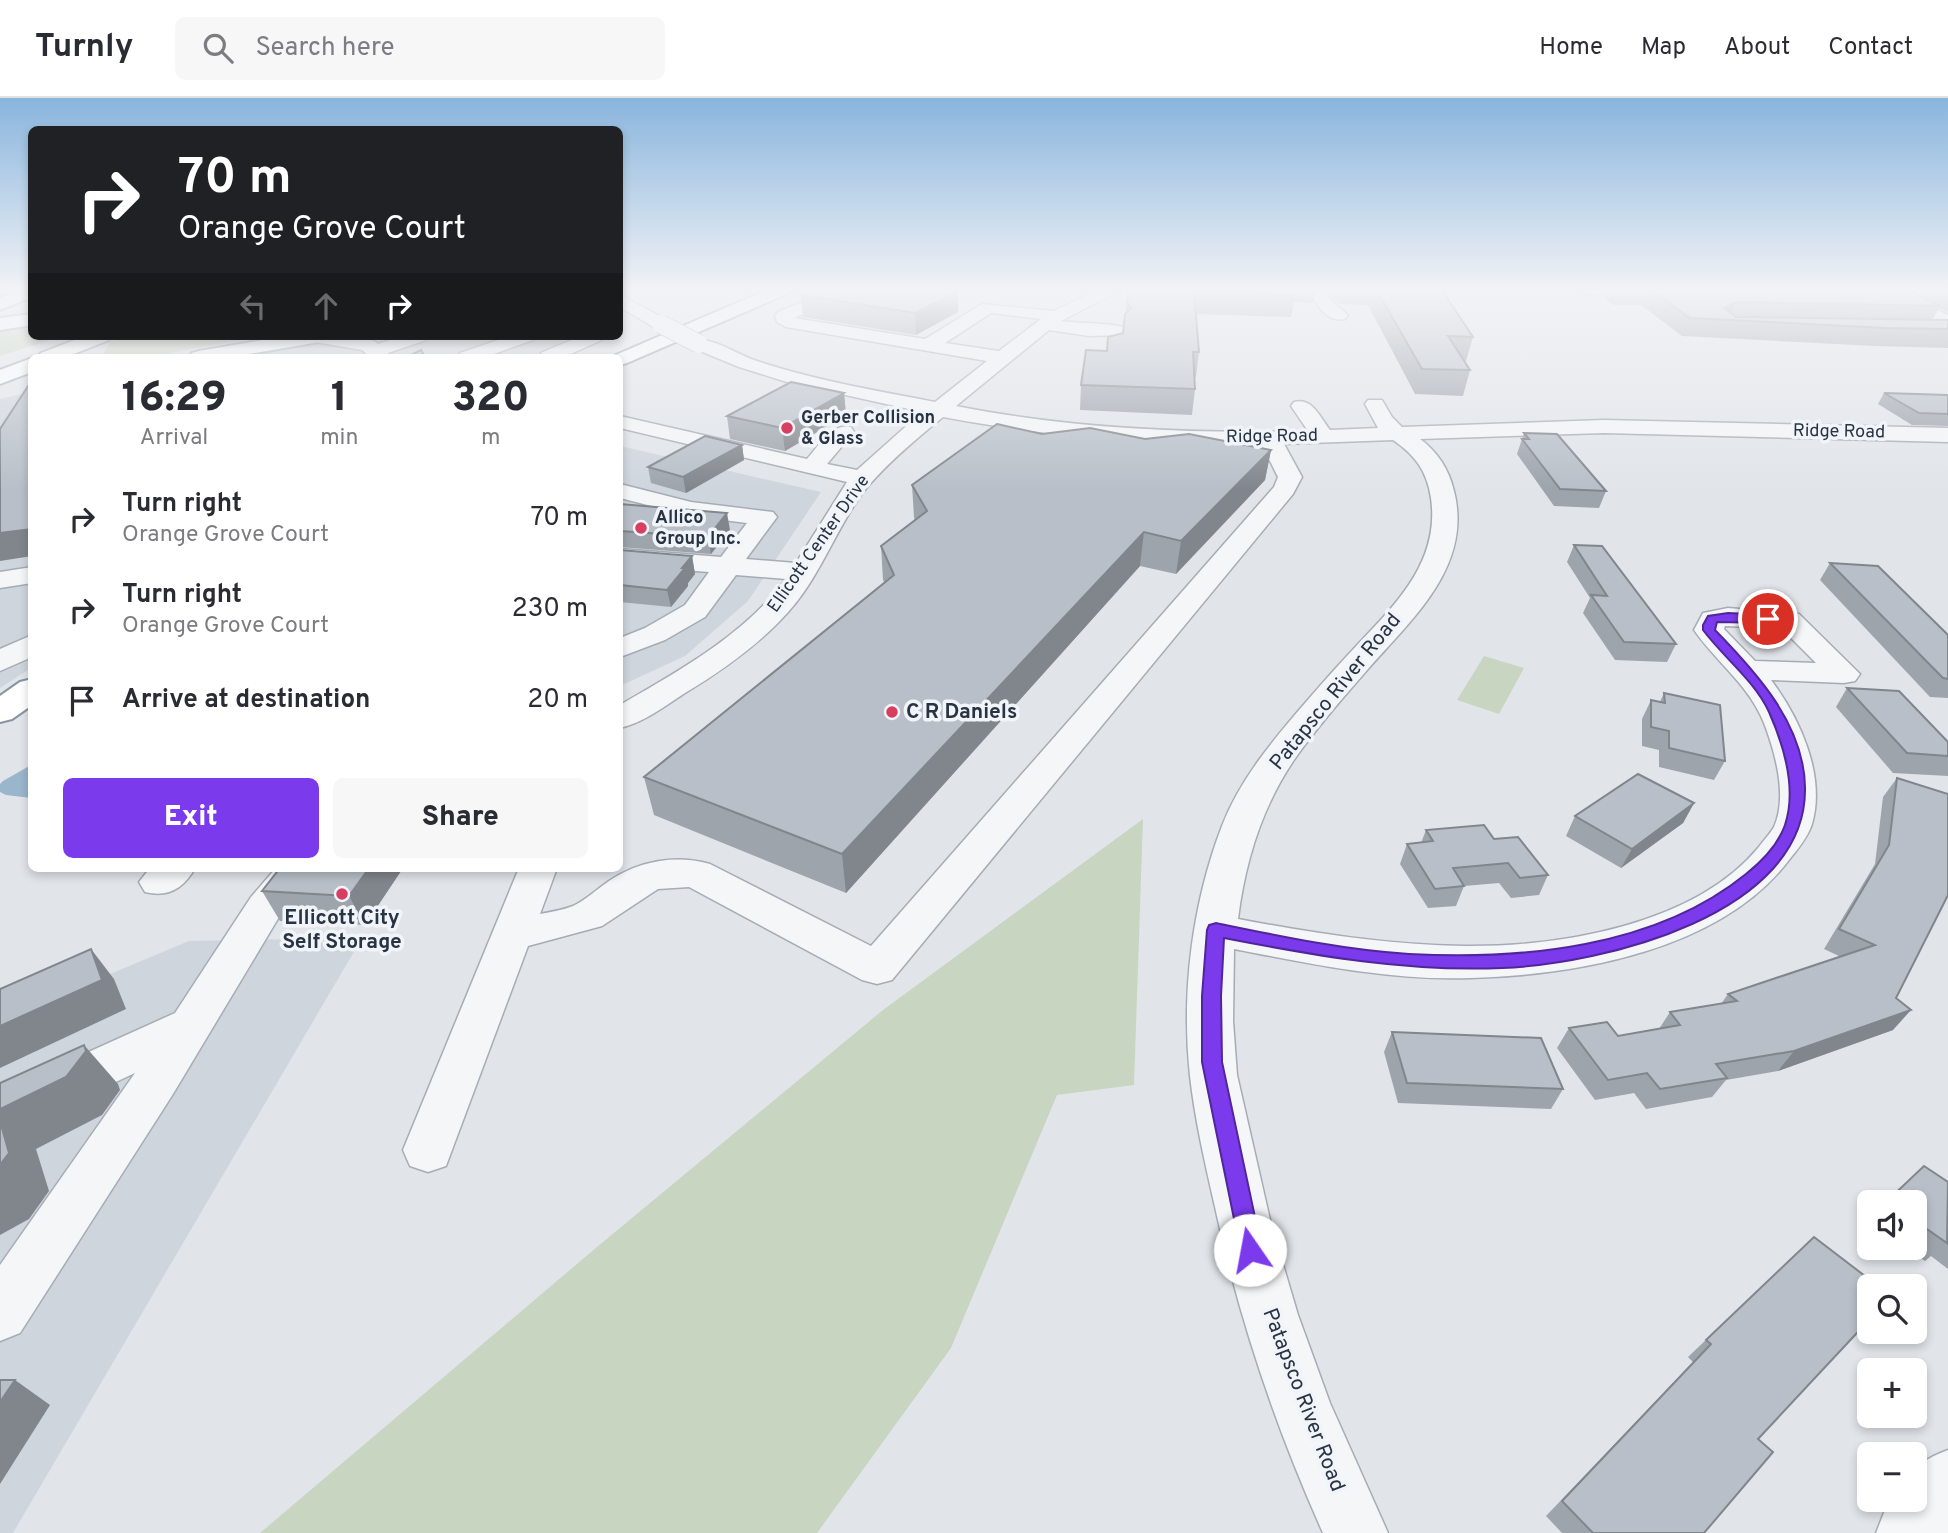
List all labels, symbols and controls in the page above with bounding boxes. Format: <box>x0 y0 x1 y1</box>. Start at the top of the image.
search box <box>175 17 665 80</box>
text: Turnly <box>35 27 133 69</box>
icon: search <box>199 29 237 67</box>
text: Search here <box>255 32 394 65</box>
text: Home <box>1539 33 1603 63</box>
text: Map <box>1641 33 1686 63</box>
text: About <box>1724 33 1790 63</box>
text: Contact <box>1828 33 1913 63</box>
text: 70 m <box>178 149 292 211</box>
icon: right <box>63 154 154 245</box>
text: Orange Grove Court <box>178 210 466 250</box>
icon: left <box>234 287 272 325</box>
icon: ahead <box>307 287 345 325</box>
icon: right <box>380 287 418 325</box>
text: 16:29 <box>121 373 227 426</box>
text: 1 <box>331 373 348 426</box>
text: 320 <box>452 373 530 426</box>
place label: Gerber Collision & Glass <box>801 407 935 451</box>
marker: Gerber Collision & Glass <box>779 420 795 436</box>
street label: Ridge Road <box>1793 420 1885 444</box>
text: Arrival <box>140 424 208 453</box>
text: min <box>320 424 358 453</box>
text: m <box>481 424 500 453</box>
street label: Ridge Road <box>1226 425 1318 449</box>
street label: Ellicott Center Drive <box>763 471 875 617</box>
text: Turn right <box>122 488 242 521</box>
icon: right <box>63 500 101 538</box>
text: 70 m <box>530 502 588 535</box>
place label: Allico Group Inc. <box>655 507 741 551</box>
marker: Allico Group Inc. <box>633 520 649 536</box>
text: Orange Grove Court <box>122 521 329 550</box>
text: Turn right <box>122 579 242 612</box>
pin <box>1738 589 1798 649</box>
icon: right <box>63 591 101 629</box>
text: 230 m <box>512 593 588 626</box>
icon: arrive <box>1749 600 1787 638</box>
street label: Patapsco River Road <box>1264 608 1408 776</box>
text: Orange Grove Court <box>122 612 329 641</box>
icon: arrive <box>63 682 101 720</box>
text: Arrive at destination <box>122 684 370 717</box>
text: 20 m <box>527 684 588 717</box>
place label: C R Daniels <box>906 699 1017 726</box>
marker: C R Daniels <box>884 704 900 720</box>
button: Exit <box>63 778 319 858</box>
button: Share <box>333 778 588 858</box>
marker: Ellicott City Self Storage <box>334 886 350 902</box>
place label: Ellicott City Self Storage <box>282 905 402 956</box>
map controls <box>1857 1190 1927 1512</box>
button: sound <box>1857 1190 1927 1260</box>
position arrow <box>1213 1213 1287 1287</box>
button: search <box>1857 1274 1927 1344</box>
street label: Patapsco River Road <box>1256 1304 1350 1496</box>
button: + <box>1857 1358 1927 1428</box>
button: − <box>1857 1442 1927 1512</box>

